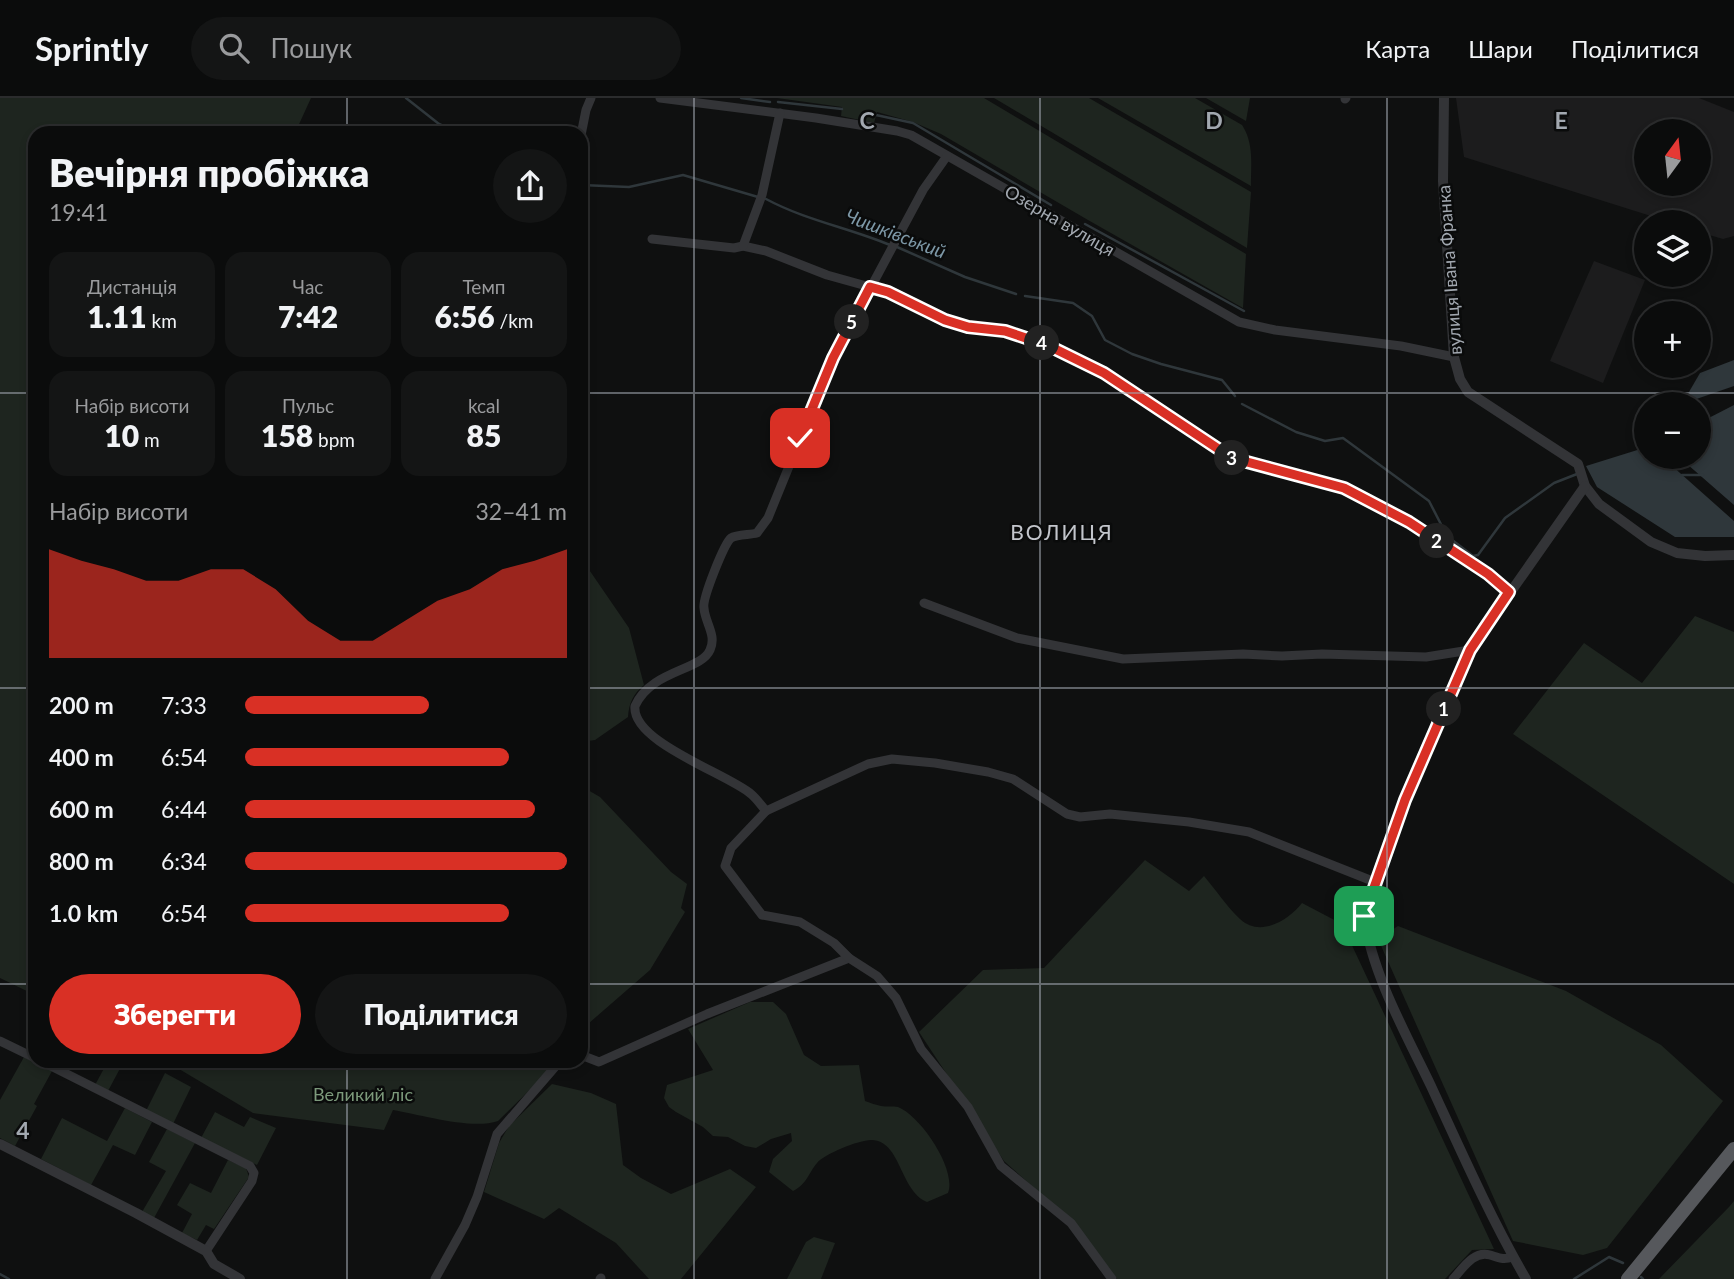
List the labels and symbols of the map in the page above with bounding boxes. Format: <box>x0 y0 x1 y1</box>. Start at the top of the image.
text: C <box>859 106 875 134</box>
text: D <box>1205 106 1223 134</box>
text: E <box>1554 106 1568 134</box>
north arrow <box>1634 119 1712 196</box>
street label: Озерна вулиця <box>1001 180 1119 260</box>
street label: вулиця Івана Франка <box>1432 184 1466 356</box>
water label: Чишківський <box>843 203 949 263</box>
pin: 5 <box>834 304 870 340</box>
pin: 4 <box>1024 326 1060 360</box>
pin <box>770 408 830 468</box>
pin: 3 <box>1214 440 1250 476</box>
district label: ВОЛИЦЯ <box>1010 519 1114 544</box>
pin: 2 <box>1420 524 1454 558</box>
pin: 1 <box>1426 692 1462 726</box>
pin <box>1334 886 1394 946</box>
park label: Великий ліс <box>313 1083 413 1105</box>
text: 4 <box>16 1116 30 1144</box>

